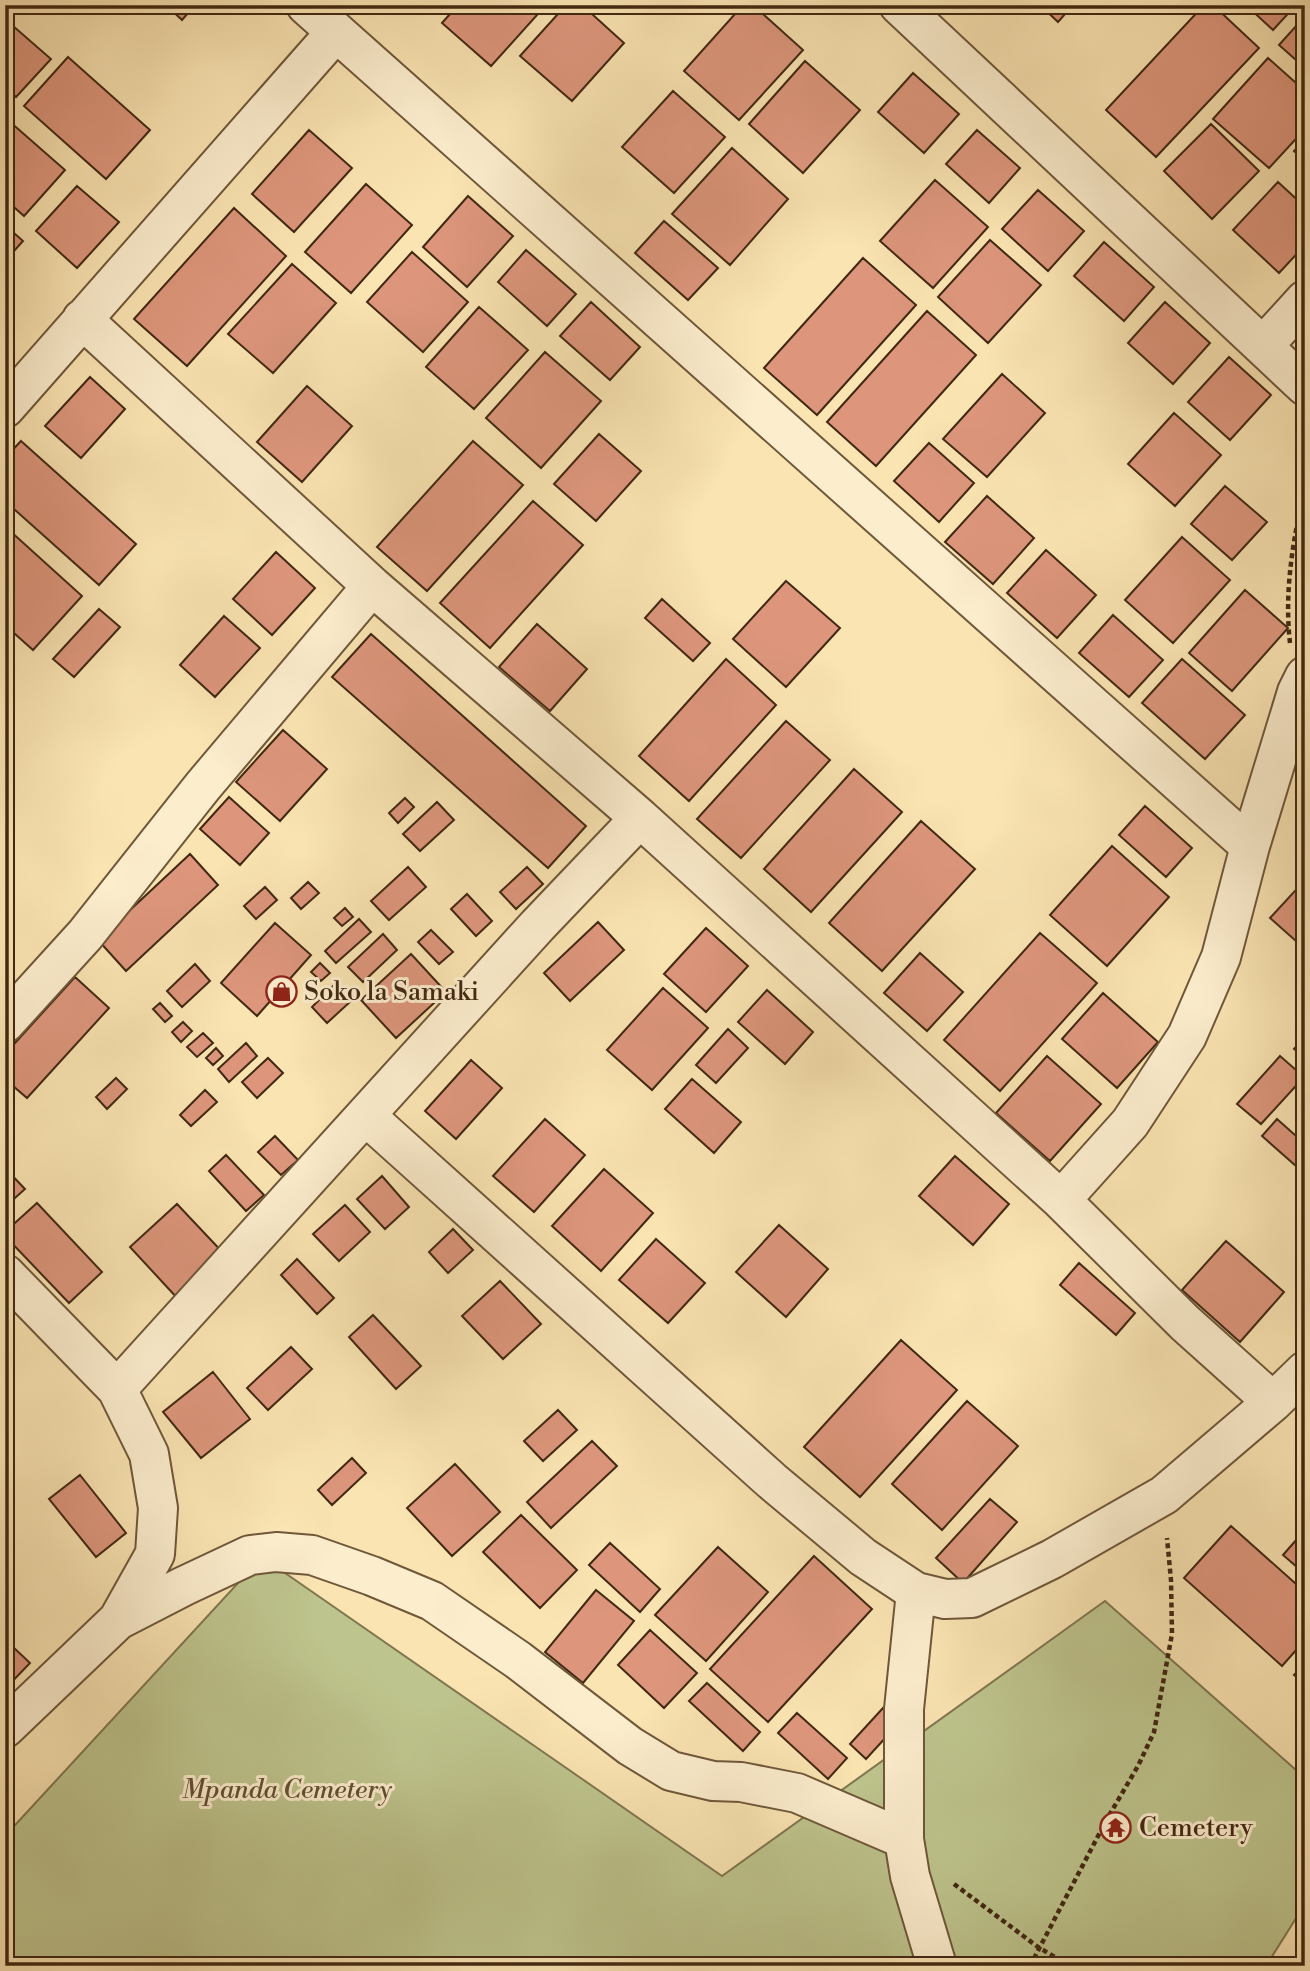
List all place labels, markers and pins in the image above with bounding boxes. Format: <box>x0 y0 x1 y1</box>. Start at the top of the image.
shop icon: Soko la Samaki <box>264 974 298 1008</box>
place label: Soko la Samaki <box>304 976 479 1008</box>
temple icon: Cemetery <box>1099 1810 1133 1844</box>
place label: Cemetery <box>1139 1812 1253 1844</box>

